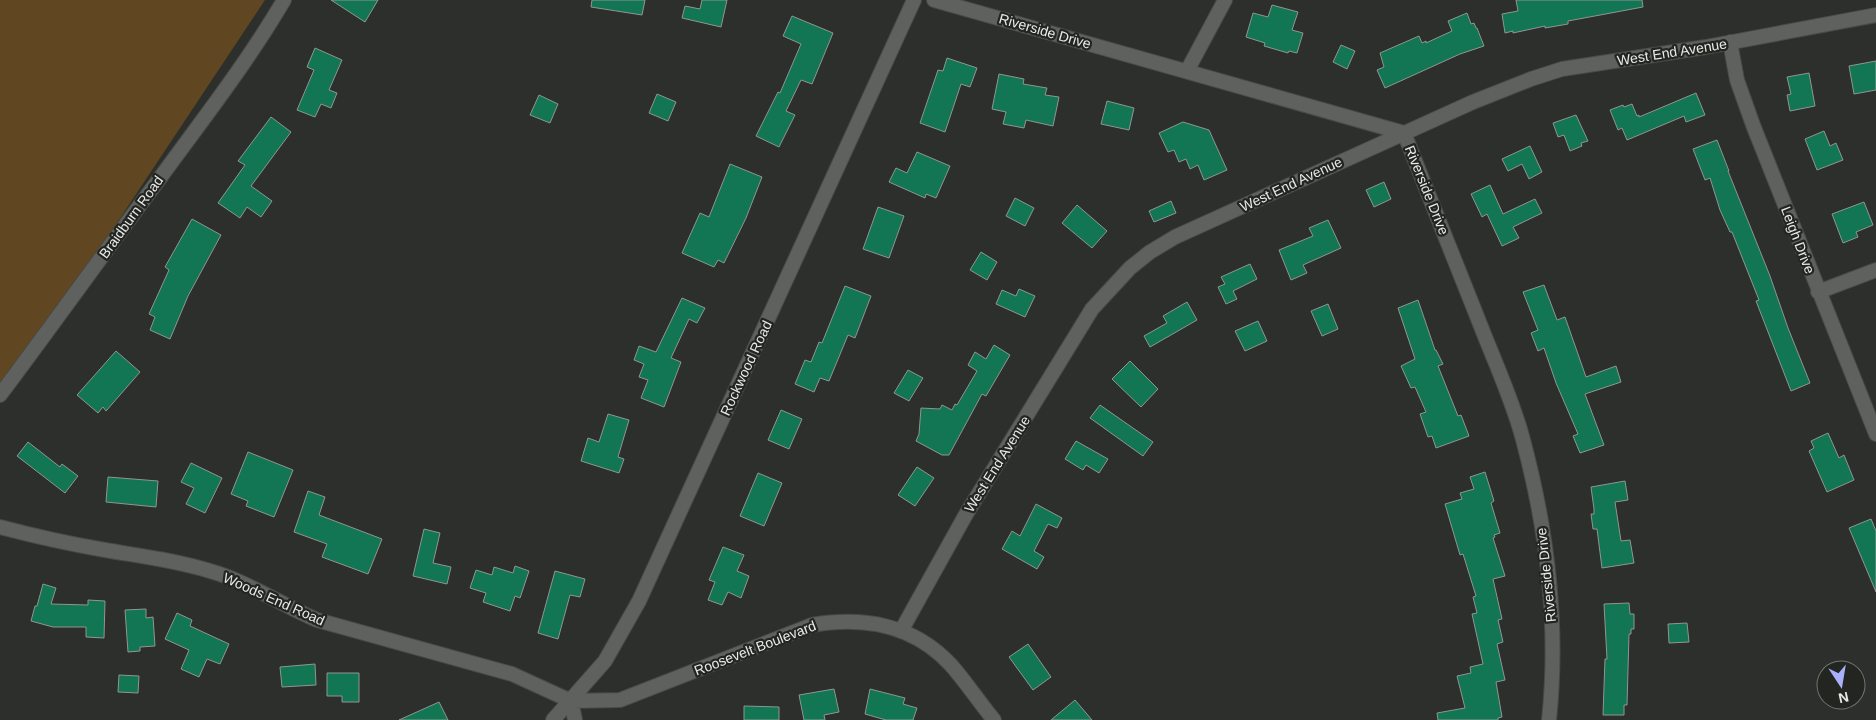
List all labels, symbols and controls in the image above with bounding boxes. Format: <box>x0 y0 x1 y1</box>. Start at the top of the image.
street label: Riverside Drive <box>997 10 1093 52</box>
street label: West End Avenue <box>1616 35 1728 69</box>
street label: Riverside Drive <box>1402 143 1452 237</box>
street label: West End Avenue <box>1237 153 1345 215</box>
street label: Braidburn Road <box>96 173 166 261</box>
street label: Leigh Drive <box>1778 204 1818 276</box>
street label: Rockwood Road <box>717 318 775 418</box>
street label: West End Avenue <box>961 413 1033 515</box>
street label: Riverside Drive <box>1533 527 1559 623</box>
street label: Woods End Road <box>221 569 327 629</box>
street label: Roosevelt Boulevard <box>692 617 818 679</box>
north arrow <box>1816 660 1866 710</box>
text: N <box>1837 689 1850 707</box>

